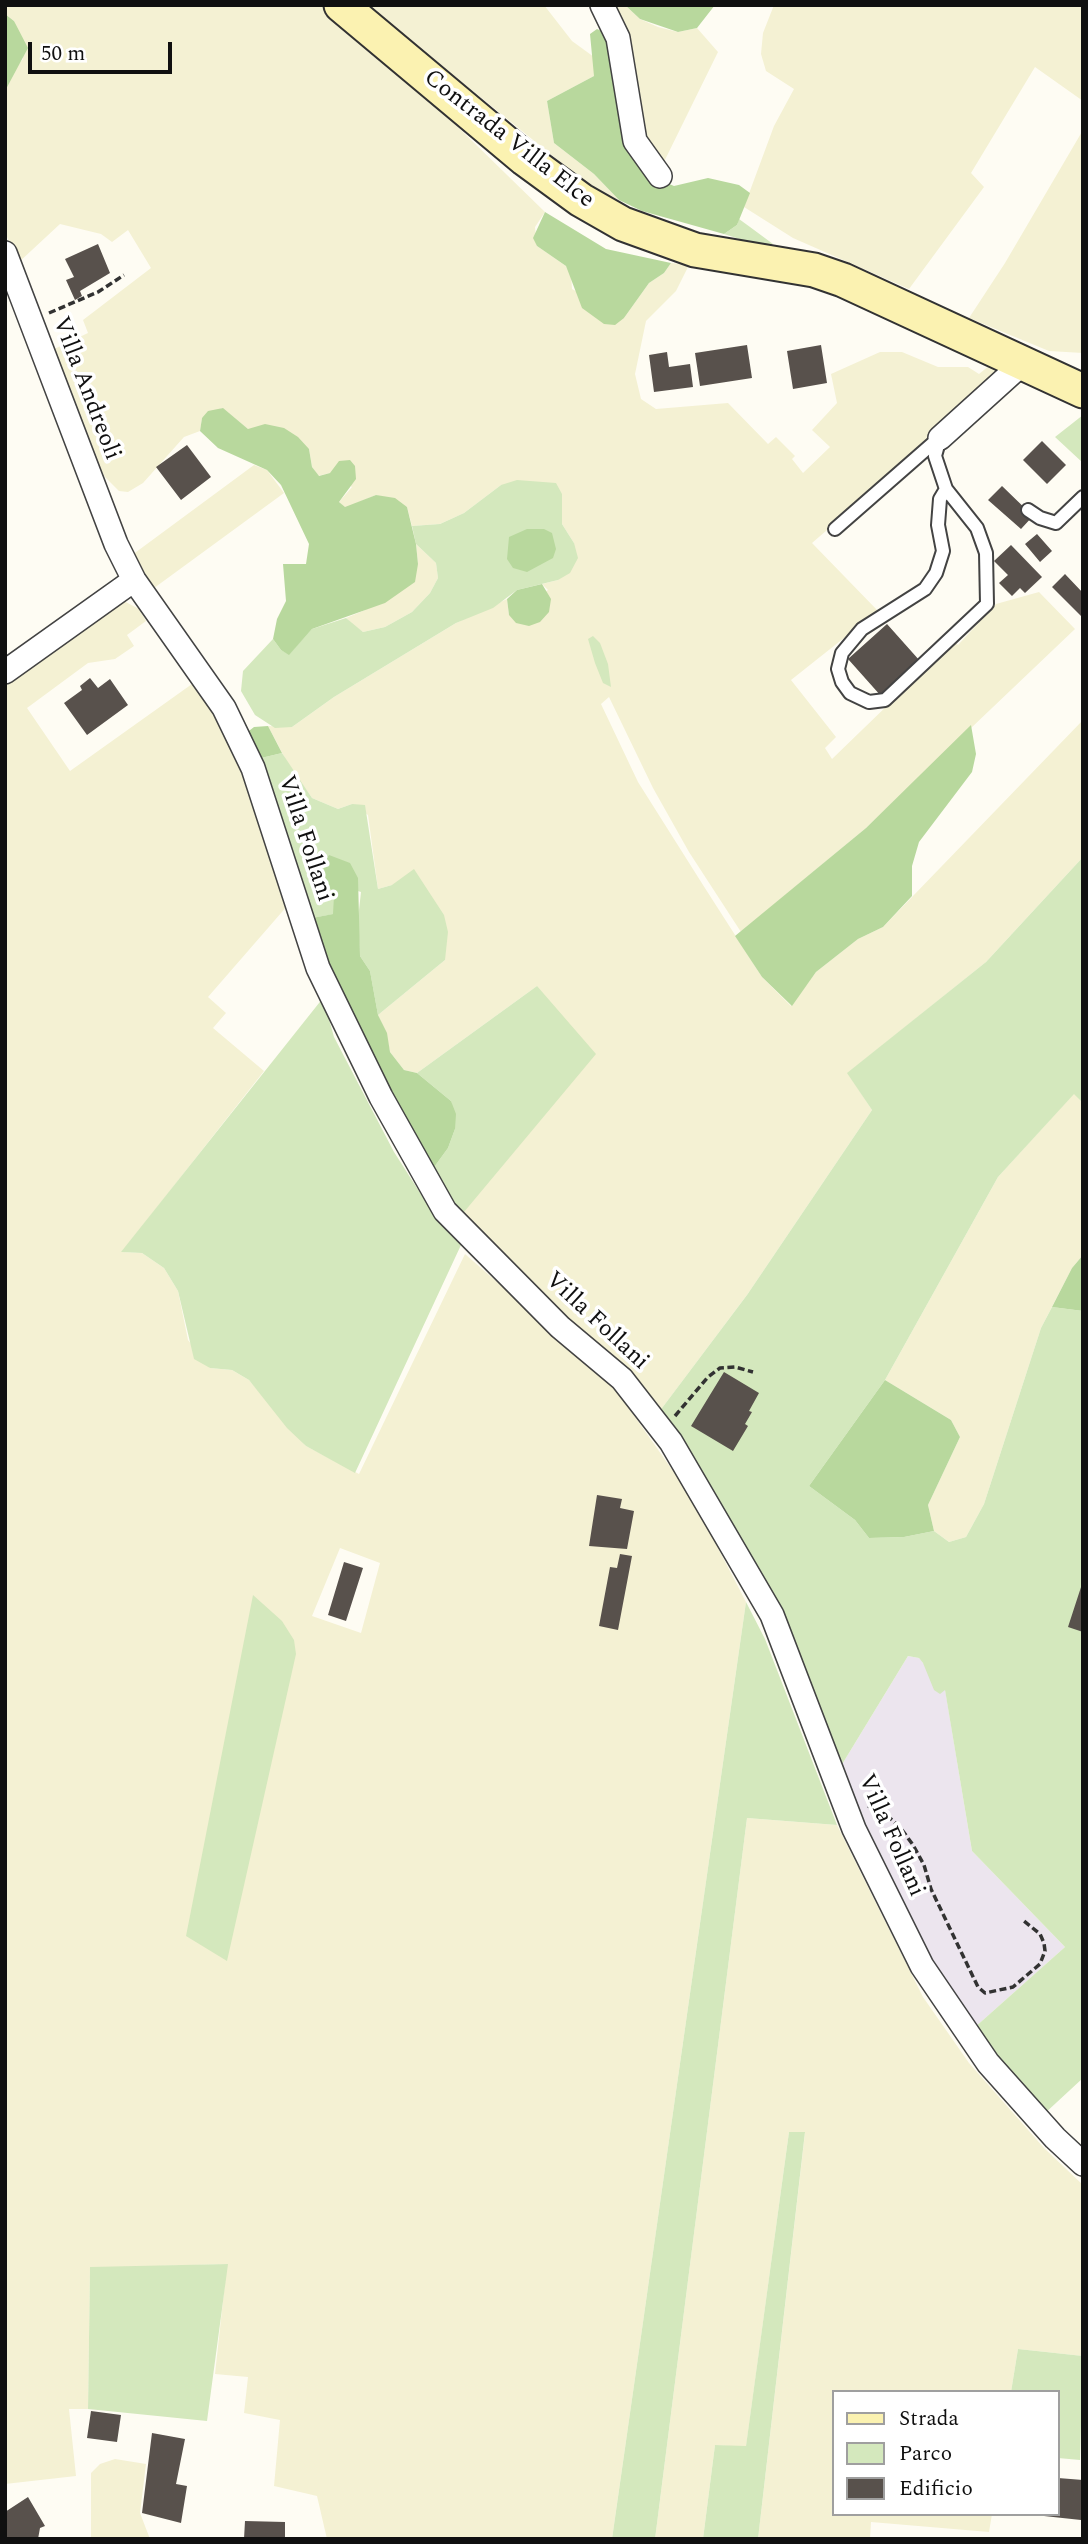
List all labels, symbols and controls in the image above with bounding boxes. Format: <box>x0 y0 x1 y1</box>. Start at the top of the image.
scale bar <box>32 28 175 72</box>
text: 50 m <box>41 38 85 70</box>
street label: Contrada Villa Elce <box>417 64 599 216</box>
street label: Villa Andreoli <box>44 313 126 465</box>
street label: Villa Follani <box>270 772 338 906</box>
street label: Villa Follani <box>538 1267 654 1377</box>
street label: Villa Follani <box>850 1770 930 1902</box>
legend <box>832 2390 1060 2516</box>
text: Strada <box>899 2403 959 2435</box>
text: Parco <box>899 2438 952 2470</box>
text: Edificio <box>899 2473 973 2505</box>

